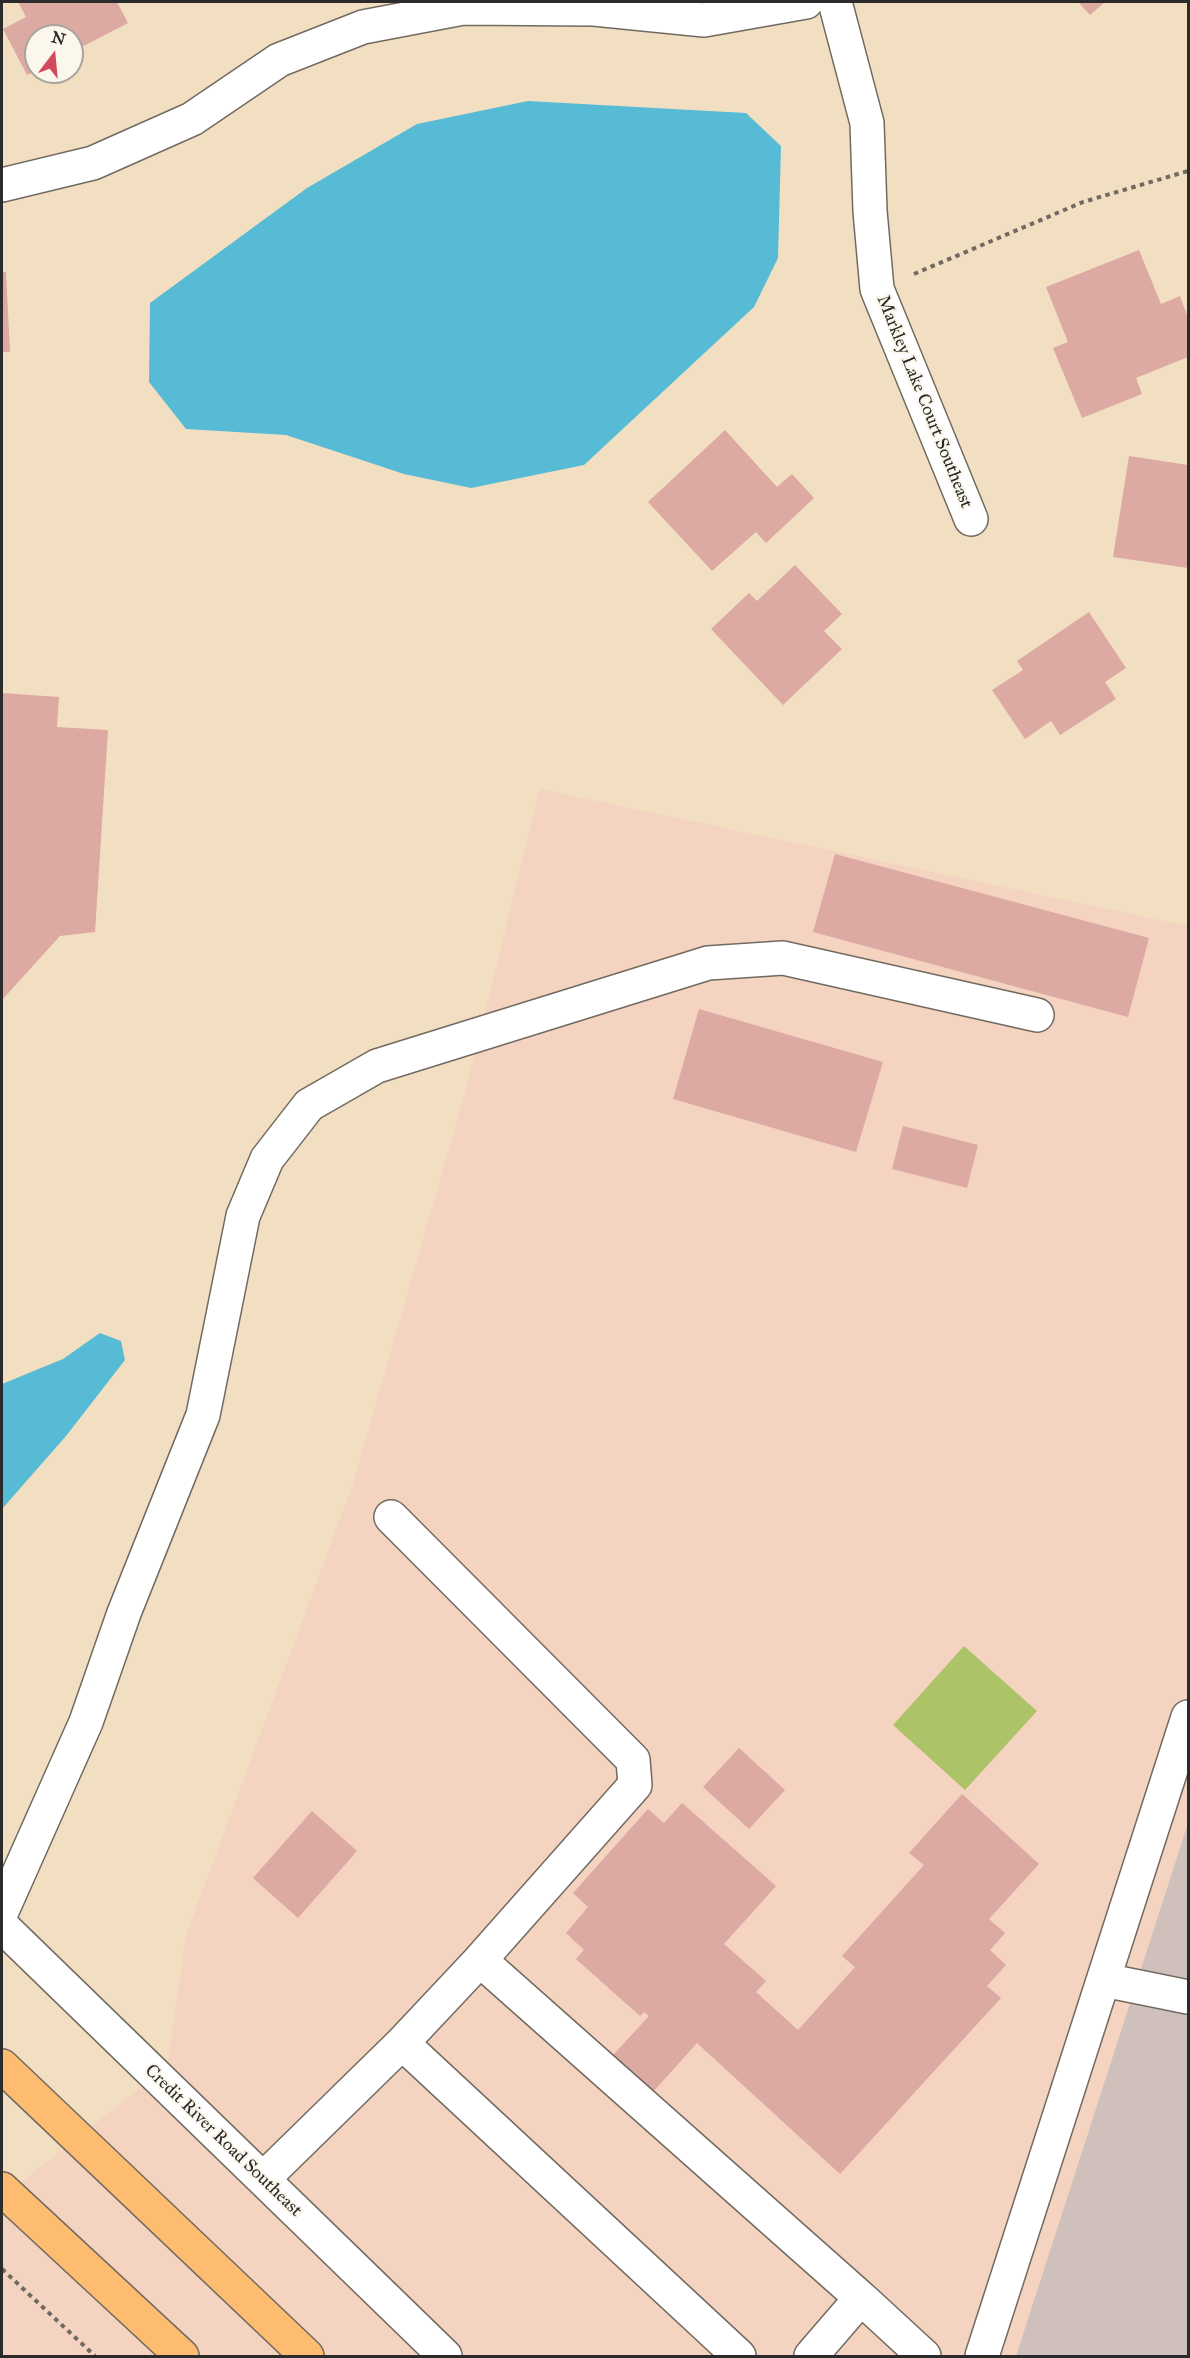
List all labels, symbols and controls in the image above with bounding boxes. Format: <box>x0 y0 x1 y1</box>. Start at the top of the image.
north arrow <box>24 24 84 84</box>
text: N <box>49 27 68 49</box>
street label: Markley Lake Court Southeast <box>871 292 977 512</box>
street label: Credit River Road Southeast <box>140 2060 306 2222</box>

